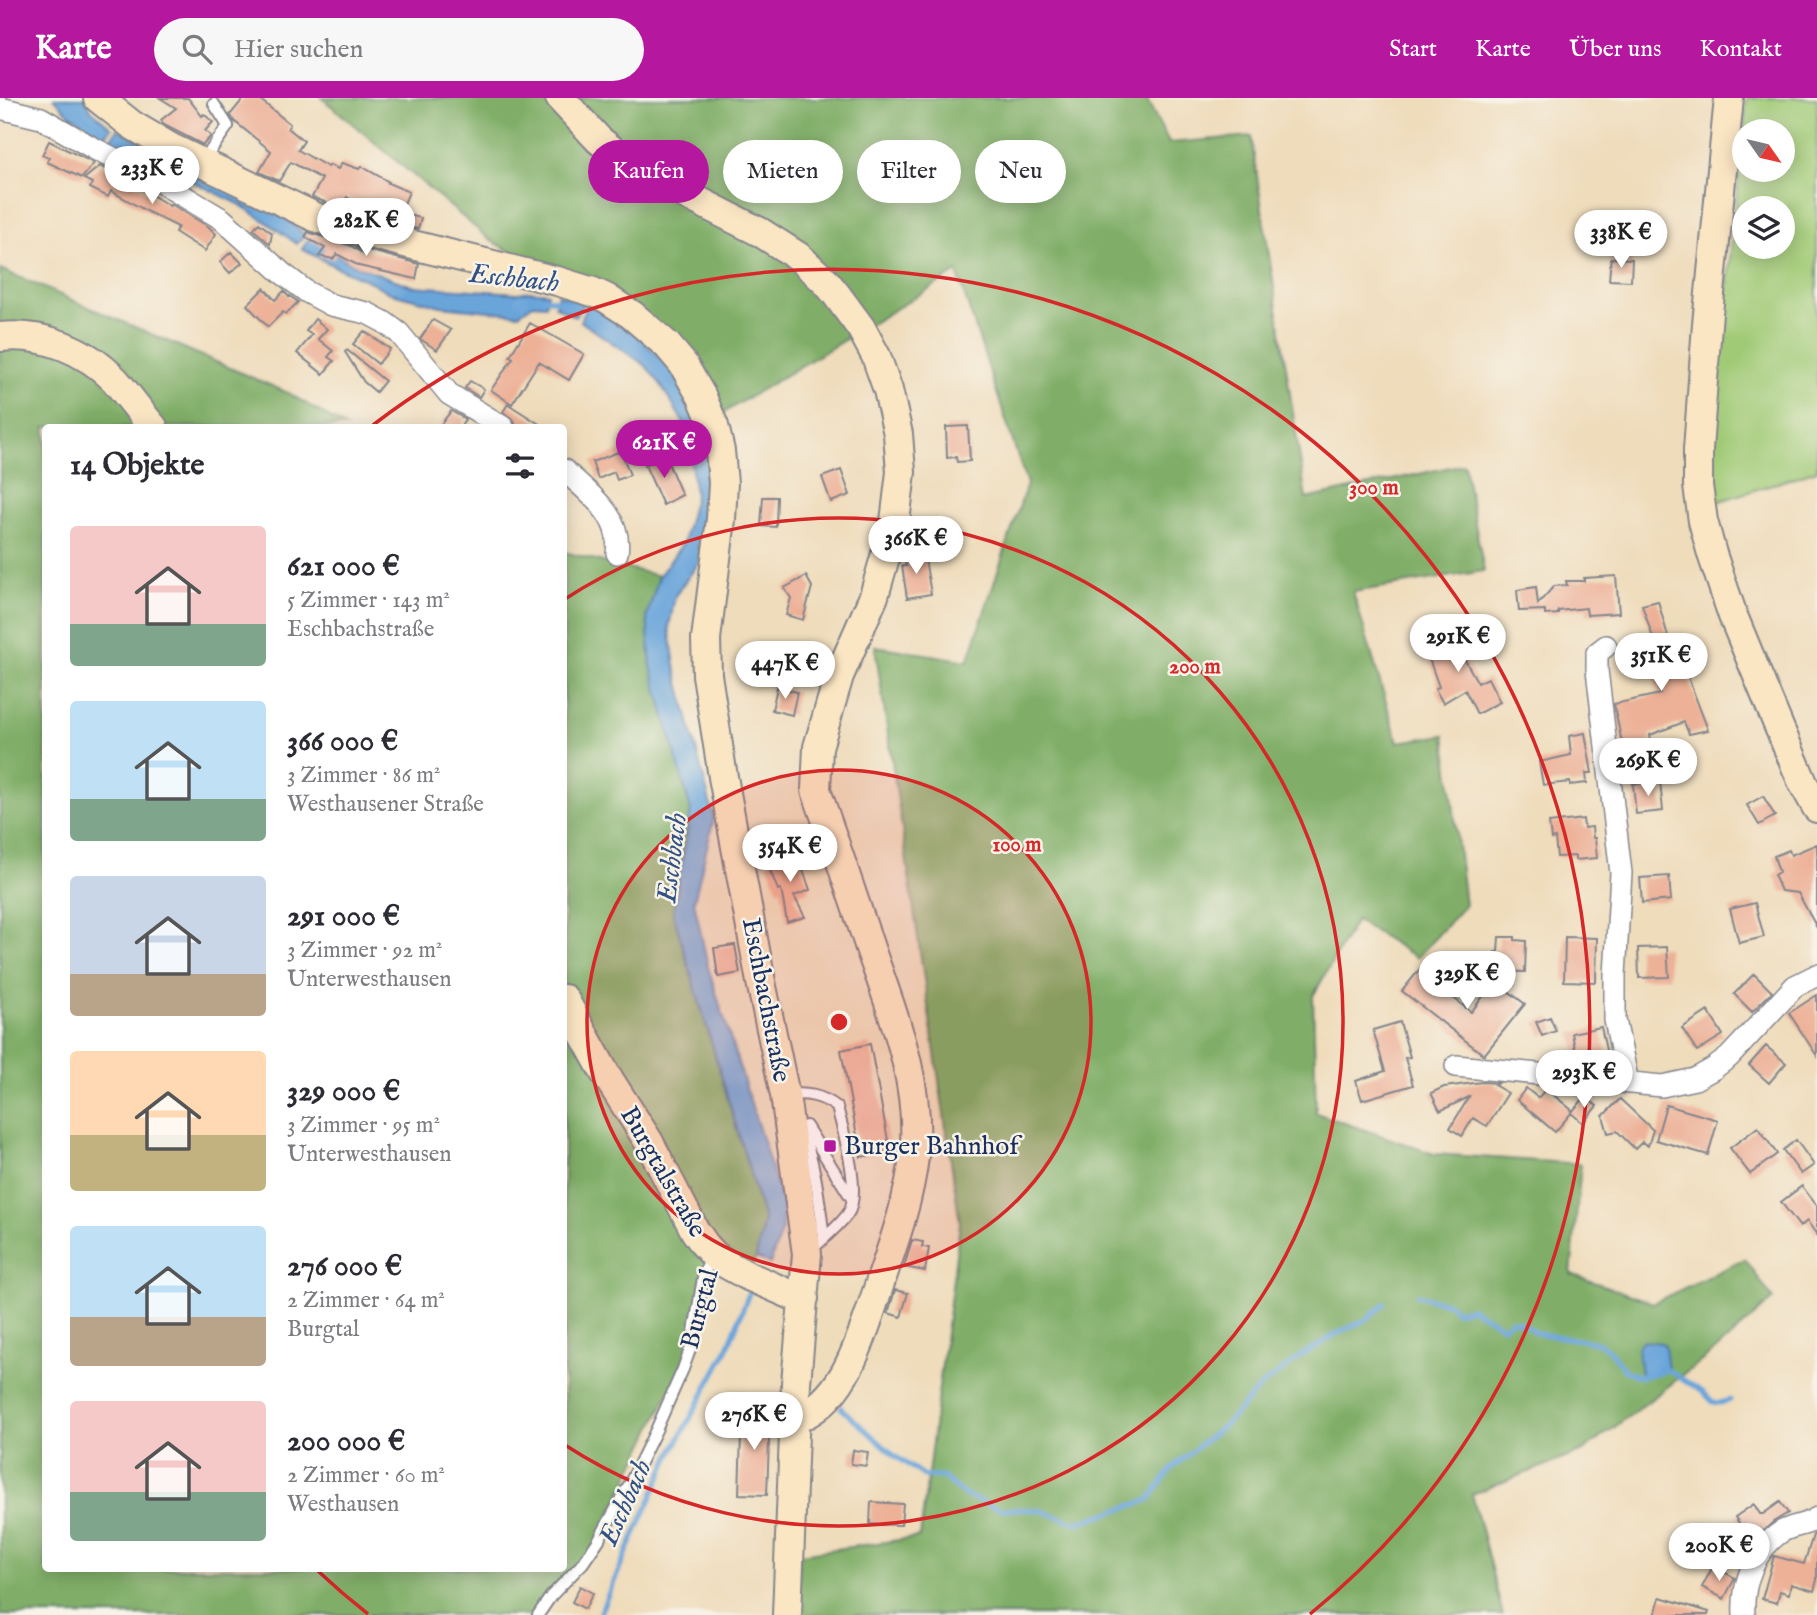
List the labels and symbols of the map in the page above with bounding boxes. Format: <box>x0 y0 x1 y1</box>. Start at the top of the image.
north arrow <box>1732 119 1796 182</box>
pin: 233K € <box>95 146 209 206</box>
pin: 282K € <box>309 198 423 258</box>
pin: 338K € <box>1564 211 1678 270</box>
water label: Eschbach <box>466 257 561 301</box>
pin: 621K € <box>607 420 721 480</box>
text: 300 m <box>1349 475 1399 502</box>
pin: 366K € <box>859 517 973 576</box>
pin: 291K € <box>1401 614 1515 674</box>
pin: 351K € <box>1604 634 1718 693</box>
pin: 447K € <box>728 642 842 701</box>
text: 200 m <box>1169 654 1221 681</box>
pin: 269K € <box>1591 738 1705 798</box>
water label: Eschbach <box>650 811 696 906</box>
pin: 354K € <box>733 824 847 884</box>
text: 100 m <box>992 832 1042 859</box>
street label: Eschbachstraße <box>734 915 798 1085</box>
pin: 329K € <box>1410 951 1524 1011</box>
centre of rings <box>827 1010 851 1034</box>
pin: 293K € <box>1527 1051 1641 1110</box>
street label: Burgtalstraße <box>612 1101 714 1243</box>
place label: Burger Bahnhof <box>844 1130 1023 1163</box>
marker: Burger Bahnhof <box>822 1138 838 1154</box>
street label: Burgtal <box>673 1264 727 1353</box>
pin: 276K € <box>697 1392 811 1452</box>
water label: Eschbach <box>591 1454 660 1552</box>
pin: 200K € <box>1662 1524 1776 1583</box>

